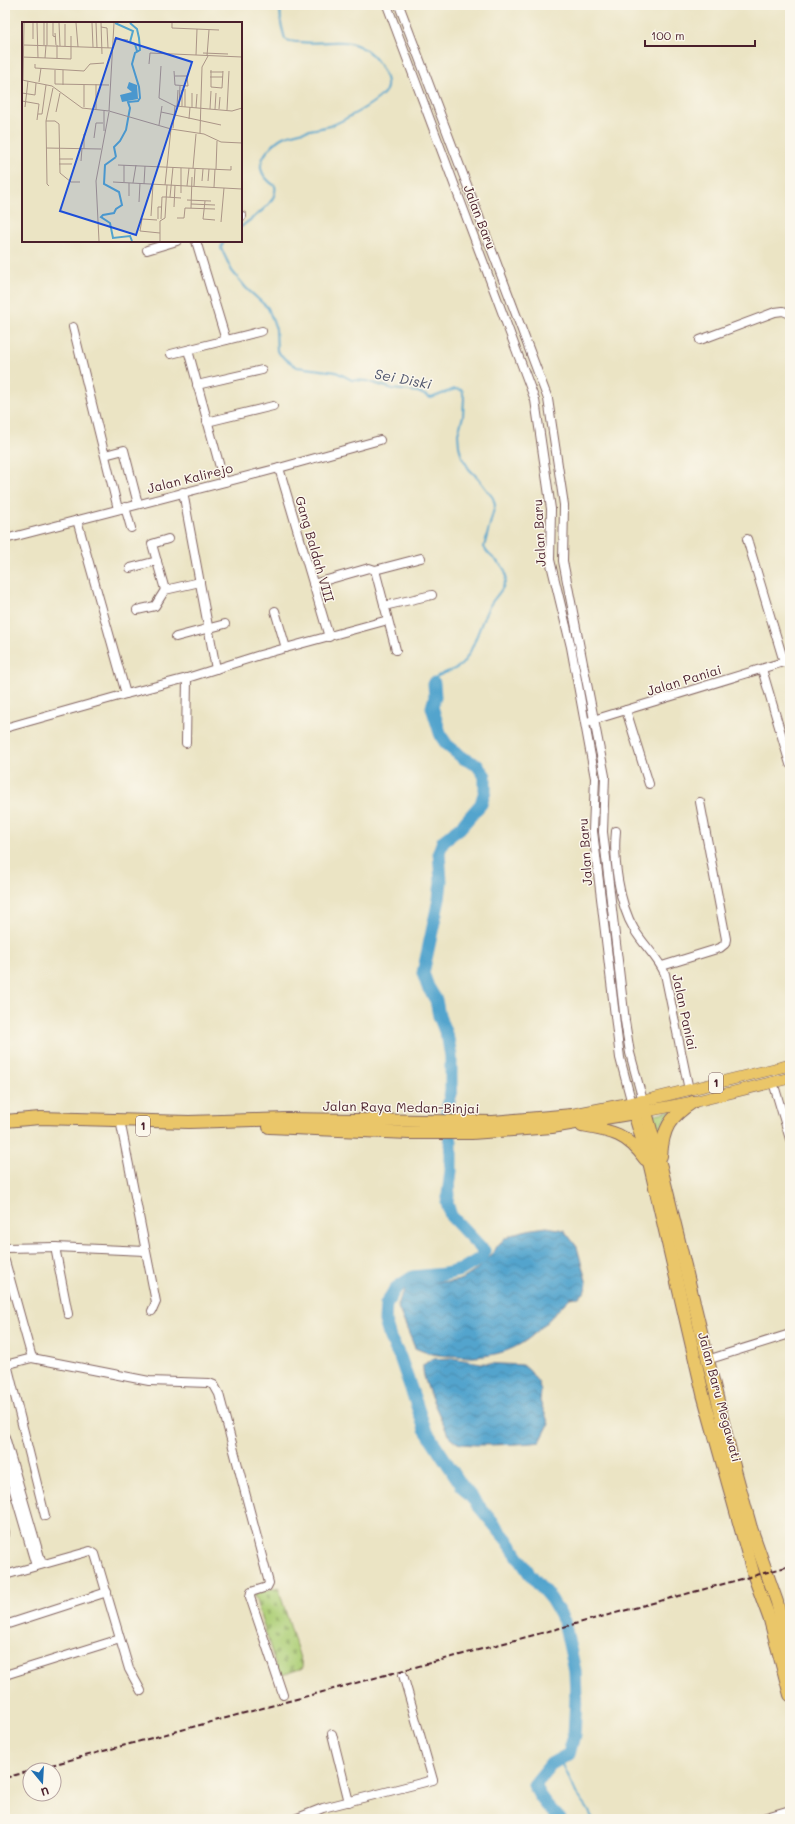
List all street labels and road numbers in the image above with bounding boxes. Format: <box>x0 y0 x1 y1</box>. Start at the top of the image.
street label: Jalan Baru <box>460 182 501 252</box>
street label: Jalan Kalirejo <box>145 459 235 496</box>
street label: Gang Baldah VIII <box>292 494 339 604</box>
street label: Jalan Baru <box>528 499 549 567</box>
street label: Jalan Paniai <box>644 660 723 699</box>
street label: Jalan Baru <box>574 818 595 886</box>
street label: Jalan Paniai <box>669 972 702 1051</box>
road number: 1 <box>709 1073 723 1093</box>
street label: Jalan Raya Medan-Binjai <box>323 1097 479 1116</box>
road number: 1 <box>136 1116 150 1136</box>
street label: Jalan Baru Megawati <box>695 1330 746 1464</box>

